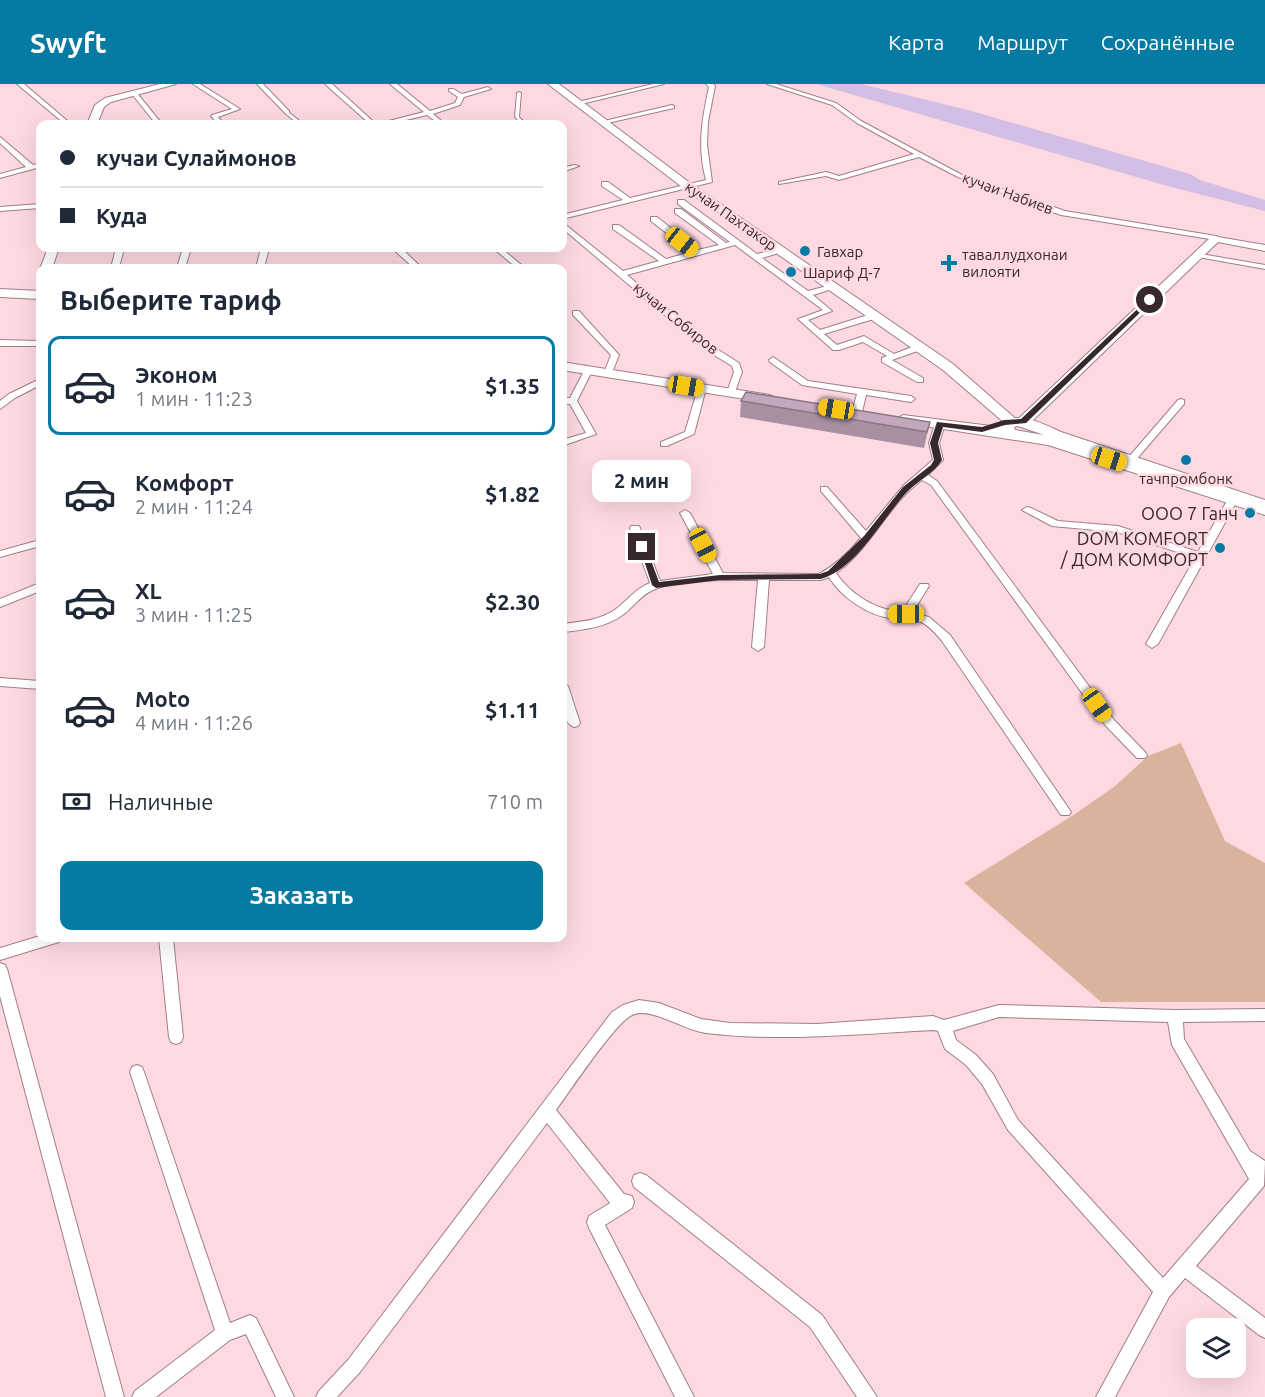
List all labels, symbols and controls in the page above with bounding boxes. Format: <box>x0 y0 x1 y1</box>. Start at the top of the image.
text: Swyft <box>30 27 107 58</box>
text: Карта <box>888 30 944 54</box>
text: Маршрут <box>977 30 1068 54</box>
text: Сохранённые <box>1101 30 1235 54</box>
text: кучаи Сулаймонов <box>96 145 297 170</box>
street label: кучаи Набиев <box>960 169 1056 217</box>
street label: кучаи Пахтакор <box>682 178 780 254</box>
text: Куда <box>96 203 147 228</box>
car <box>662 224 702 260</box>
place label: Гавхар <box>817 243 863 260</box>
marker: Гавхар <box>798 244 812 258</box>
place label: таваллудхонаи вилояти <box>962 246 1068 280</box>
marker: таваллудхонаи вилояти <box>940 254 958 272</box>
place label: Шариф Д-7 <box>803 264 881 281</box>
marker: Шариф Д-7 <box>784 265 798 279</box>
street label: кучаи Собиров <box>630 279 722 357</box>
text: Выберите тариф <box>60 285 282 315</box>
route start <box>1136 286 1163 313</box>
icon: car <box>63 359 117 413</box>
text: Эконом <box>135 362 217 387</box>
text: $1.35 <box>485 373 540 398</box>
car <box>667 374 705 398</box>
text: 1 мин · 11:23 <box>135 387 253 410</box>
car <box>817 397 855 421</box>
car <box>1089 445 1129 473</box>
marker: тачпромбонк <box>1179 453 1193 467</box>
callout: 2 мин <box>592 460 692 502</box>
icon: car <box>63 467 117 521</box>
text: 2 мин <box>614 469 669 492</box>
text: Комфорт <box>135 470 234 495</box>
place label: тачпромбонк <box>1139 470 1233 487</box>
text: $1.82 <box>485 481 540 506</box>
text: 2 мин · 11:24 <box>135 495 253 518</box>
place label: ООО 7 Ганч <box>1141 503 1238 523</box>
marker: ООО 7 Ганч <box>1243 506 1257 520</box>
car <box>687 525 719 565</box>
place label: DOM KOMFORT / ДОМ КОМФОРТ <box>1060 528 1208 569</box>
route end <box>628 533 655 560</box>
marker: DOM KOMFORT / ДОМ КОМФОРТ <box>1213 541 1227 555</box>
icon: car <box>63 575 117 629</box>
text: XL <box>135 578 162 603</box>
text: $2.30 <box>485 589 540 614</box>
text: 3 мин · 11:25 <box>135 603 253 626</box>
car <box>888 605 924 623</box>
icon: car <box>63 683 117 737</box>
car <box>1079 685 1115 725</box>
text: Moto <box>135 686 190 711</box>
text: $1.11 <box>485 697 540 722</box>
text: 4 мин · 11:26 <box>135 711 253 734</box>
icon: cash <box>60 785 93 818</box>
text: Наличные <box>108 789 213 814</box>
text: 710 m <box>487 790 543 813</box>
button: Заказать <box>60 861 543 930</box>
map controls <box>1186 1318 1246 1378</box>
button: layers <box>1186 1318 1246 1378</box>

